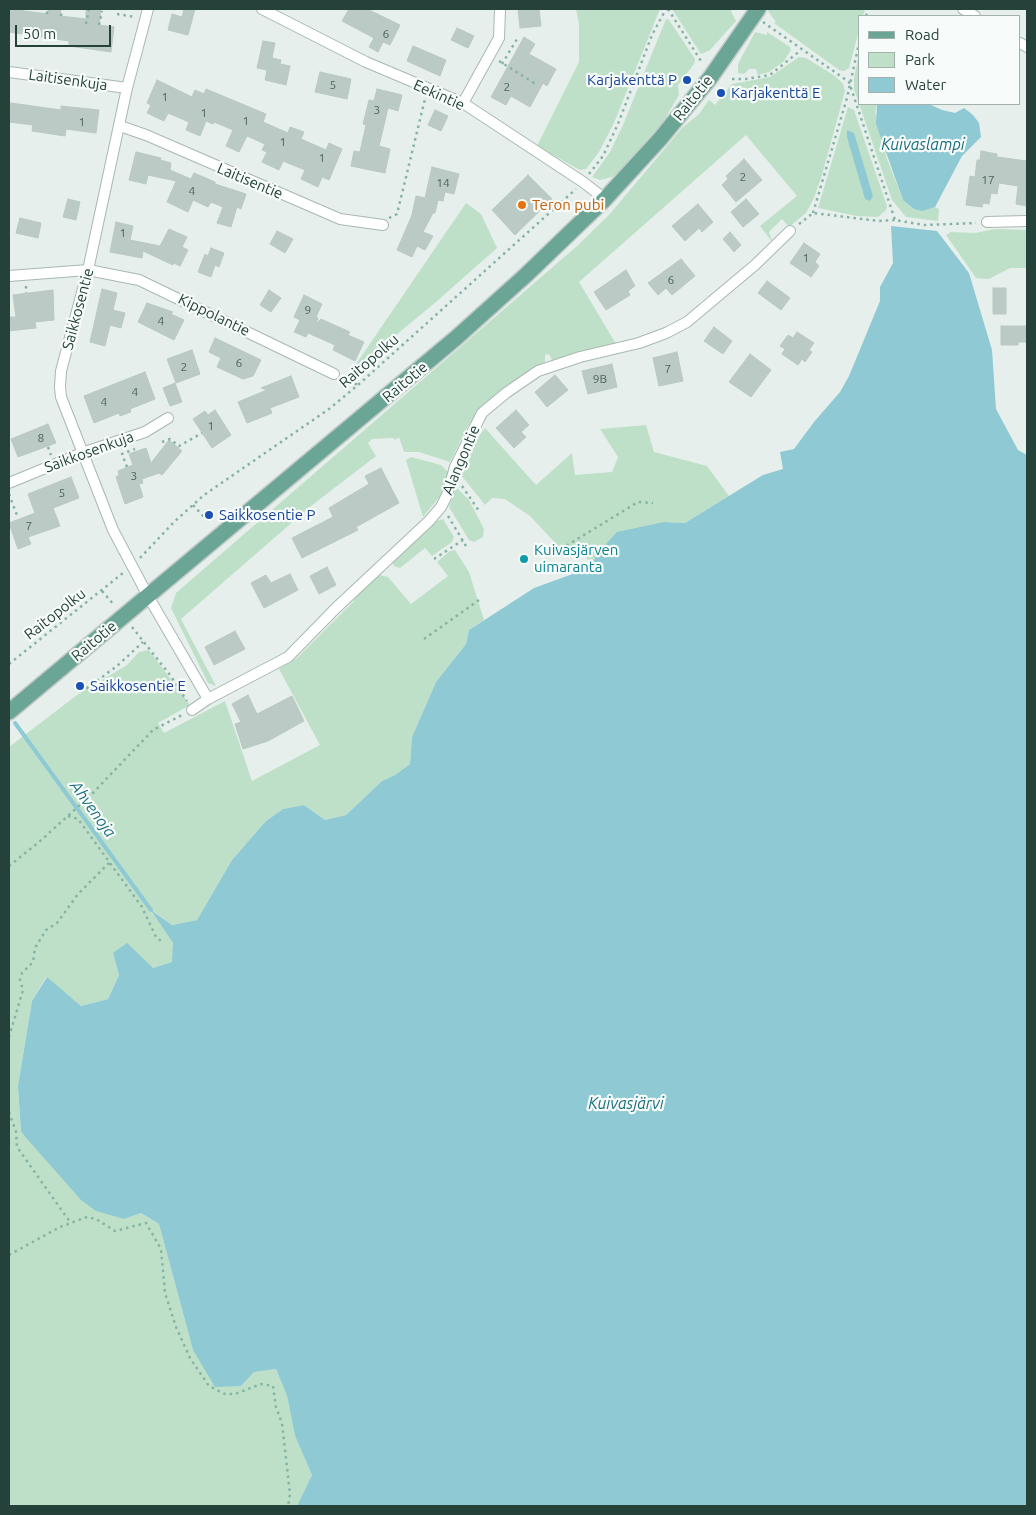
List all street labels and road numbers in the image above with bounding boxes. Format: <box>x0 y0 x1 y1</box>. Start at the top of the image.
street label: Laitisenkuja <box>27 66 109 94</box>
street label: Raitotie <box>669 72 717 124</box>
street label: Eekintie <box>411 76 467 114</box>
street label: Laitisentie <box>214 159 286 203</box>
street label: Saikkosentie <box>58 266 98 352</box>
street label: Kippolantie <box>175 290 253 340</box>
street label: Raitopolku <box>336 330 402 392</box>
street label: Raitotie <box>379 358 431 406</box>
street label: Alangontie <box>438 423 484 497</box>
street label: Saikkosenkuja <box>42 428 136 476</box>
street label: Raitopolku <box>21 584 89 644</box>
street label: Raitotie <box>68 617 120 665</box>

